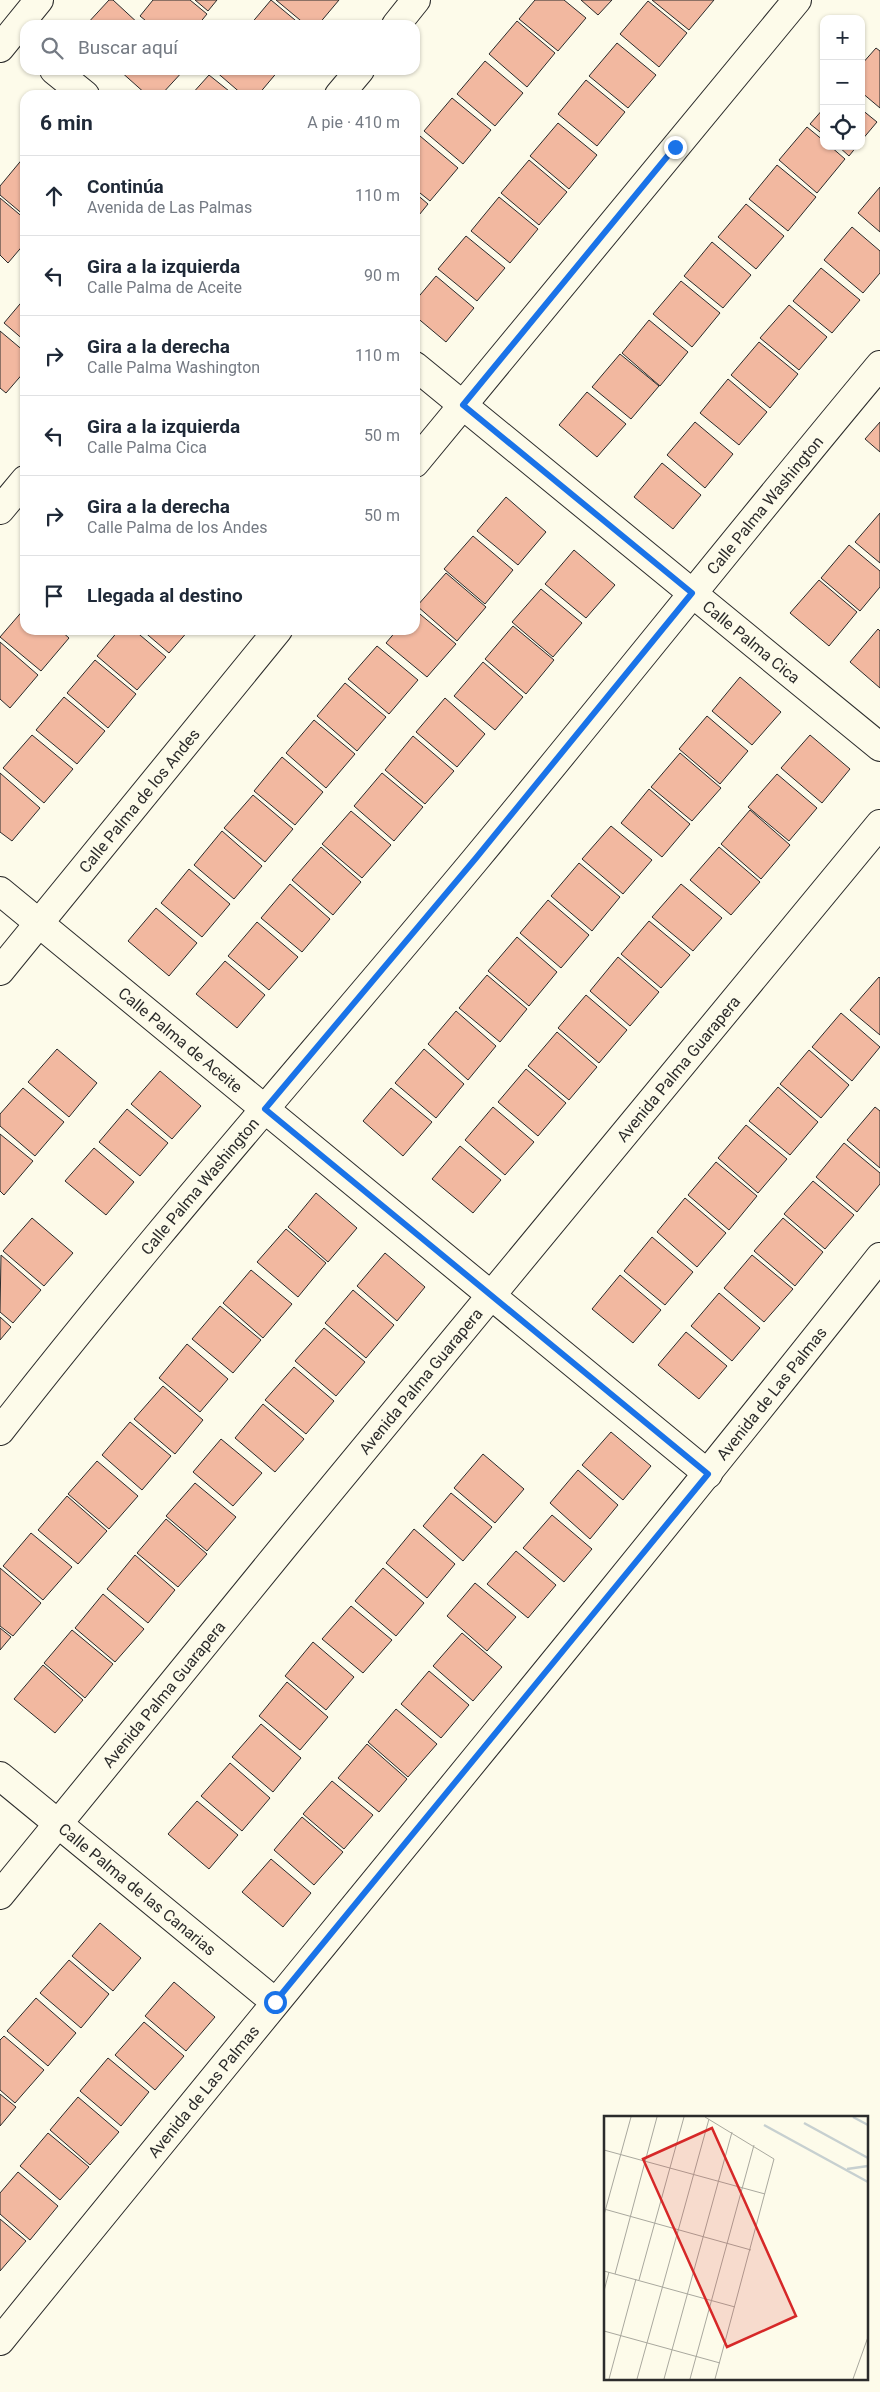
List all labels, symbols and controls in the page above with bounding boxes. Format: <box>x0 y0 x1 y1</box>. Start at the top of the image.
map controls <box>820 15 865 150</box>
button: + <box>820 15 865 60</box>
search box <box>20 20 420 75</box>
icon: search <box>38 34 66 62</box>
text: Buscar aquí <box>78 36 178 59</box>
button: − <box>820 60 865 105</box>
button: locate <box>820 105 865 150</box>
text: 6 min <box>40 111 93 135</box>
text: A pie · 410 m <box>307 113 400 132</box>
route end <box>664 136 687 159</box>
text: Continúa <box>87 175 164 198</box>
icon: ahead <box>40 182 68 210</box>
text: 110 m <box>355 186 400 205</box>
text: Avenida de Las Palmas <box>87 198 252 217</box>
text: Gira a la izquierda <box>87 255 240 278</box>
icon: left <box>40 262 68 290</box>
text: 90 m <box>364 266 400 285</box>
text: Calle Palma de Aceite <box>87 278 242 297</box>
text: Gira a la derecha <box>87 335 230 358</box>
icon: right <box>40 342 68 370</box>
text: 110 m <box>355 346 400 365</box>
text: Calle Palma Washington <box>87 358 260 377</box>
text: Gira a la izquierda <box>87 415 240 438</box>
icon: left <box>40 422 68 450</box>
text: 50 m <box>364 426 400 445</box>
street label: Calle Palma Washington <box>703 432 827 578</box>
text: Calle Palma Cica <box>87 438 207 457</box>
text: Gira a la derecha <box>87 495 230 518</box>
icon: right <box>40 502 68 530</box>
text: 50 m <box>364 506 400 525</box>
text: Calle Palma de los Andes <box>87 518 267 537</box>
icon: arrive <box>40 582 68 610</box>
text: Llegada al destino <box>87 584 243 607</box>
street label: Calle Palma Cica <box>699 597 804 687</box>
street label: Calle Palma de los Andes <box>75 725 204 877</box>
street label: Calle Palma de Aceite <box>114 984 246 1097</box>
street label: Avenida Palma Guarapera <box>613 992 744 1146</box>
street label: Calle Palma Washington <box>137 1114 263 1259</box>
street label: Avenida Palma Guarapera <box>355 1305 487 1458</box>
street label: Avenida de Las Palmas <box>713 1323 831 1464</box>
street label: Avenida Palma Guarapera <box>99 1617 229 1772</box>
street label: Calle Palma de las Canarias <box>55 1819 220 1960</box>
route start <box>264 1991 287 2014</box>
street label: Avenida de Las Palmas <box>144 2022 263 2162</box>
inset map <box>604 2116 868 2380</box>

